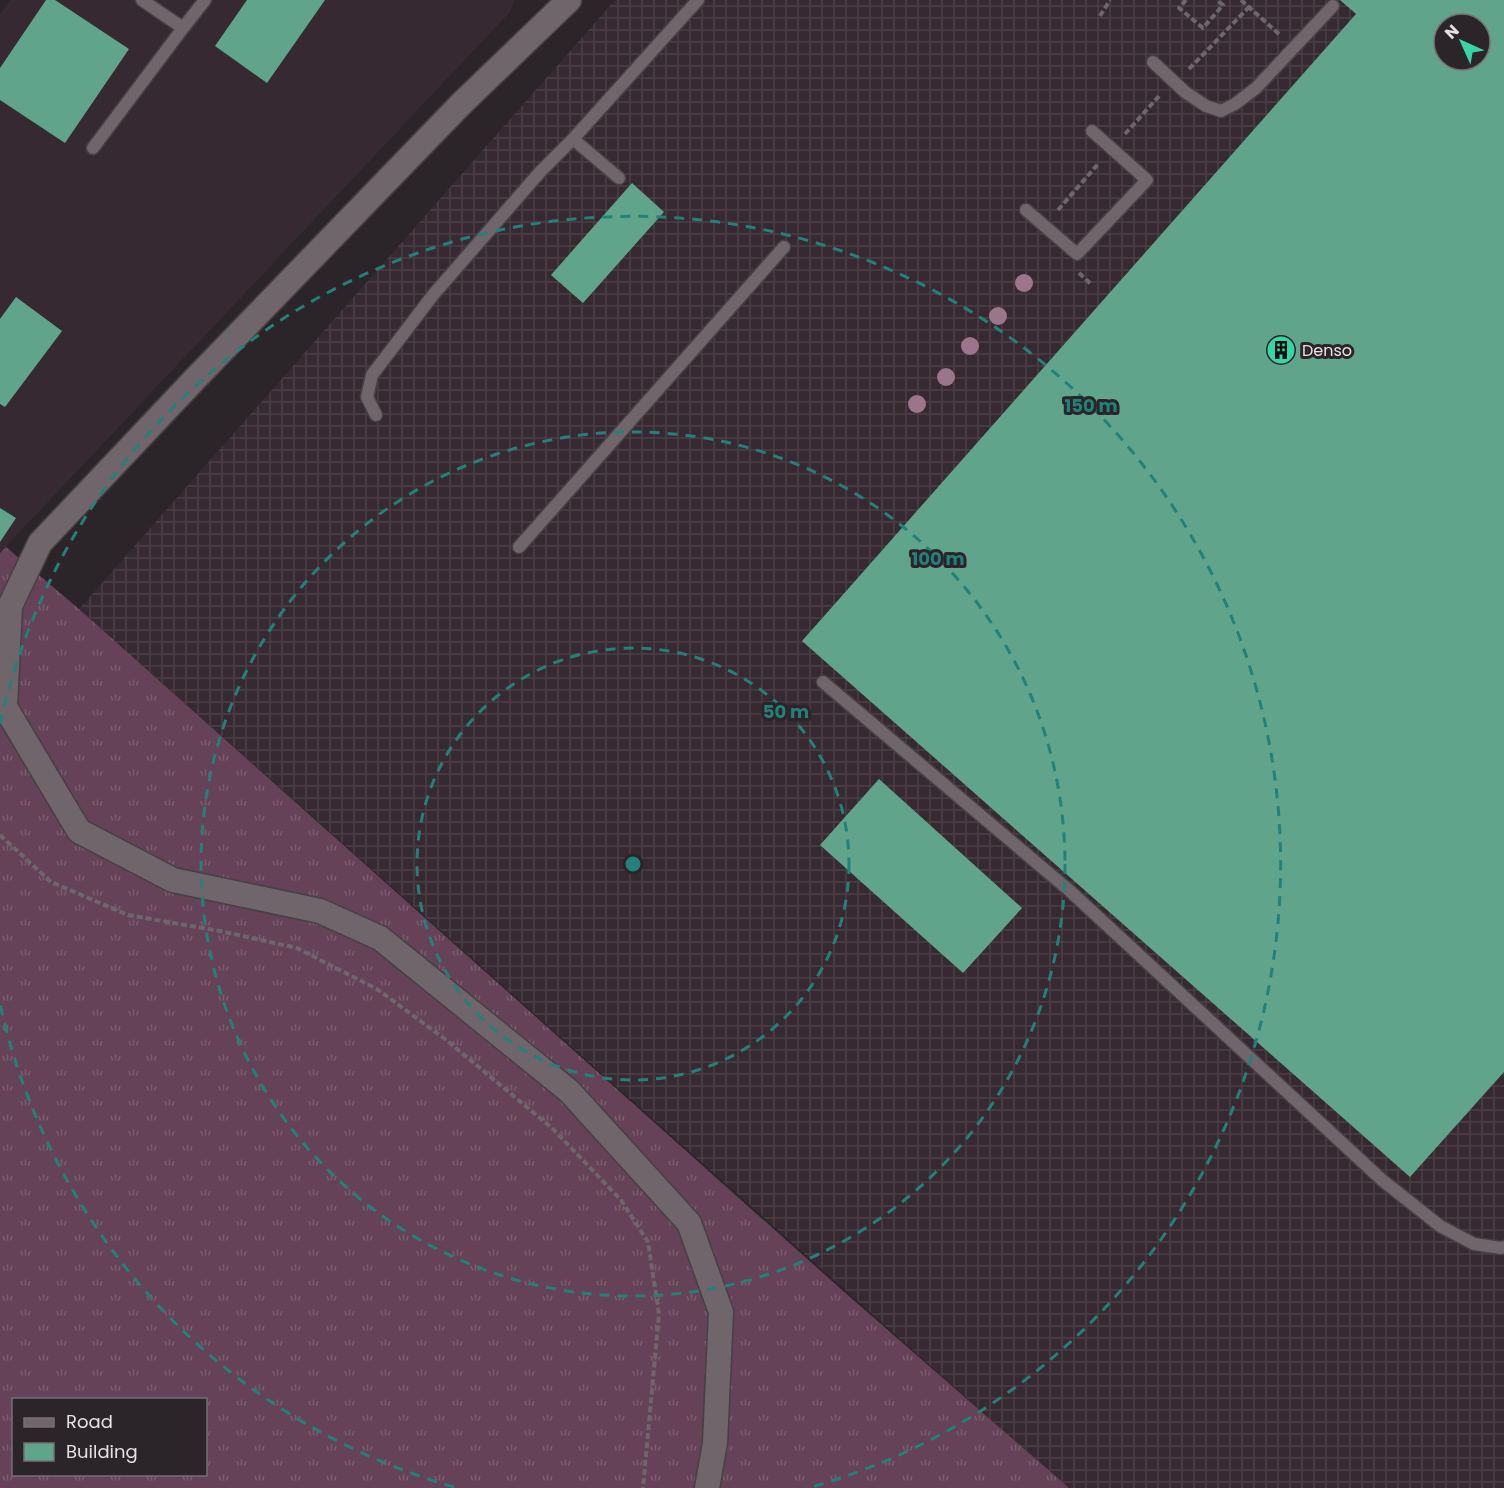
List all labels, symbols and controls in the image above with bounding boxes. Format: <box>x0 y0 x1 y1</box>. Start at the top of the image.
north arrow <box>1432 12 1492 72</box>
text: N <box>1439 19 1464 44</box>
building icon: Denso <box>1265 334 1297 366</box>
place label: Denso <box>1302 339 1352 362</box>
text: 150 m <box>1064 393 1118 418</box>
text: 100 m <box>911 546 965 571</box>
text: 50 m <box>763 699 809 724</box>
centre of rings <box>623 854 643 874</box>
legend <box>12 1398 207 1476</box>
text: Road <box>66 1409 113 1434</box>
text: Building <box>66 1439 138 1464</box>

